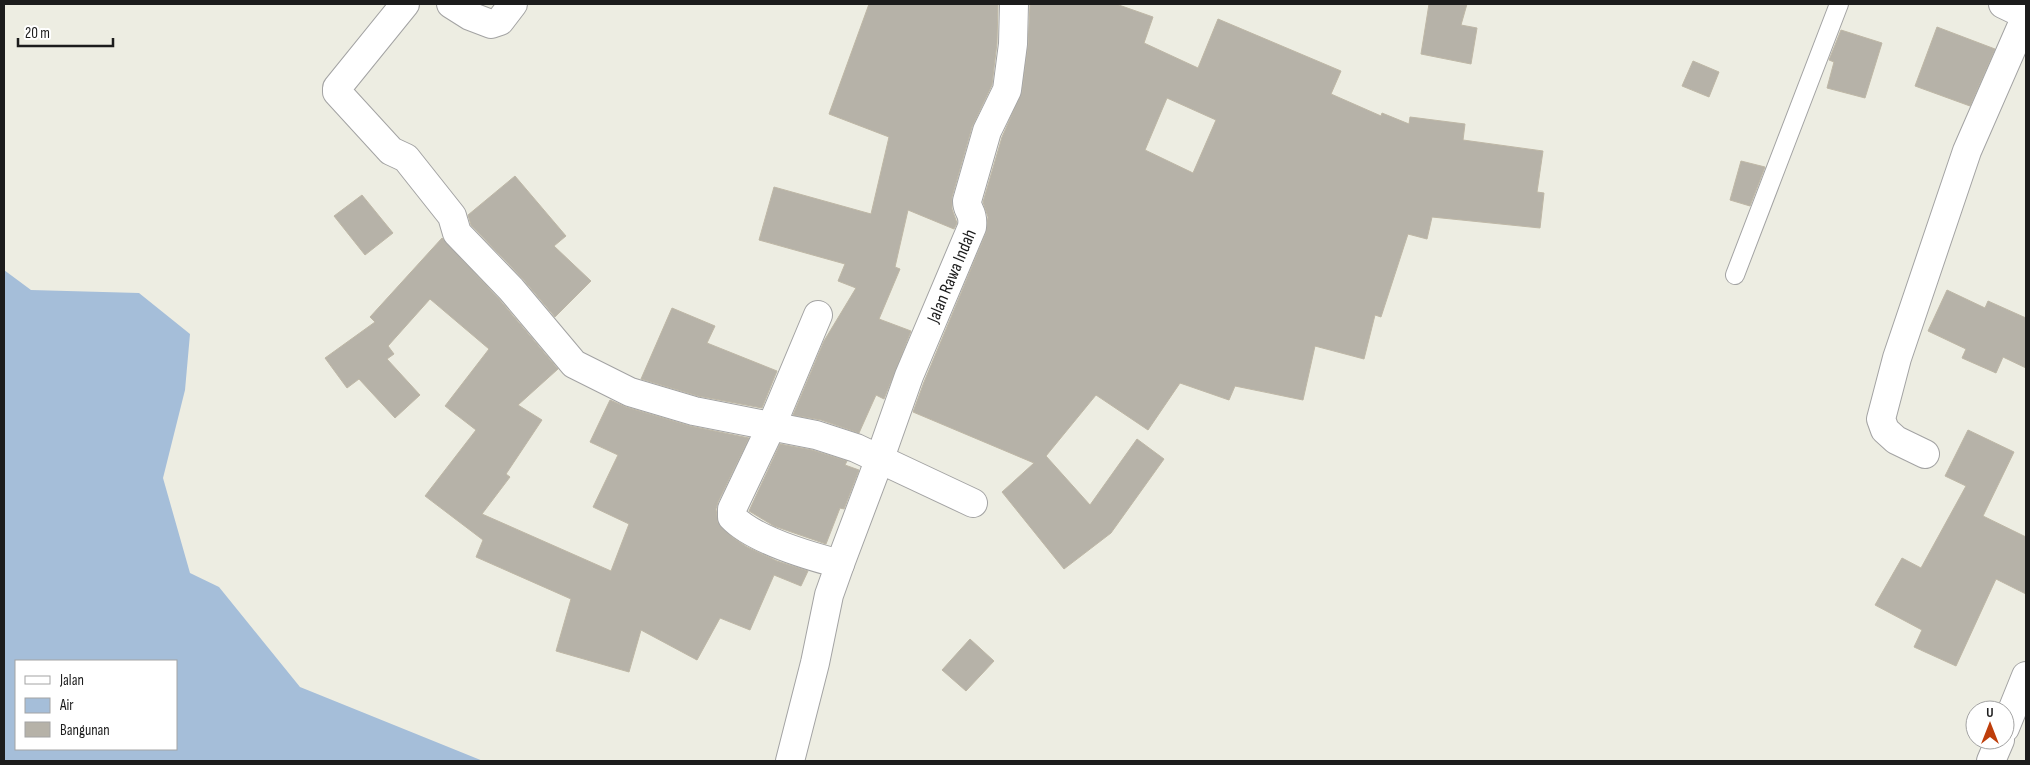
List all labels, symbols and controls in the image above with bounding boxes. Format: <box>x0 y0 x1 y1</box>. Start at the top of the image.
scale bar <box>18 15 112 47</box>
text: 20 m <box>25 24 50 43</box>
street label: Jalan Rawa Indah <box>922 226 981 327</box>
legend <box>15 660 178 750</box>
text: Jalan <box>59 671 84 690</box>
text: Air <box>59 696 74 715</box>
north arrow <box>1965 700 2015 750</box>
text: U <box>1986 704 1994 721</box>
text: Bangunan <box>60 721 110 740</box>

